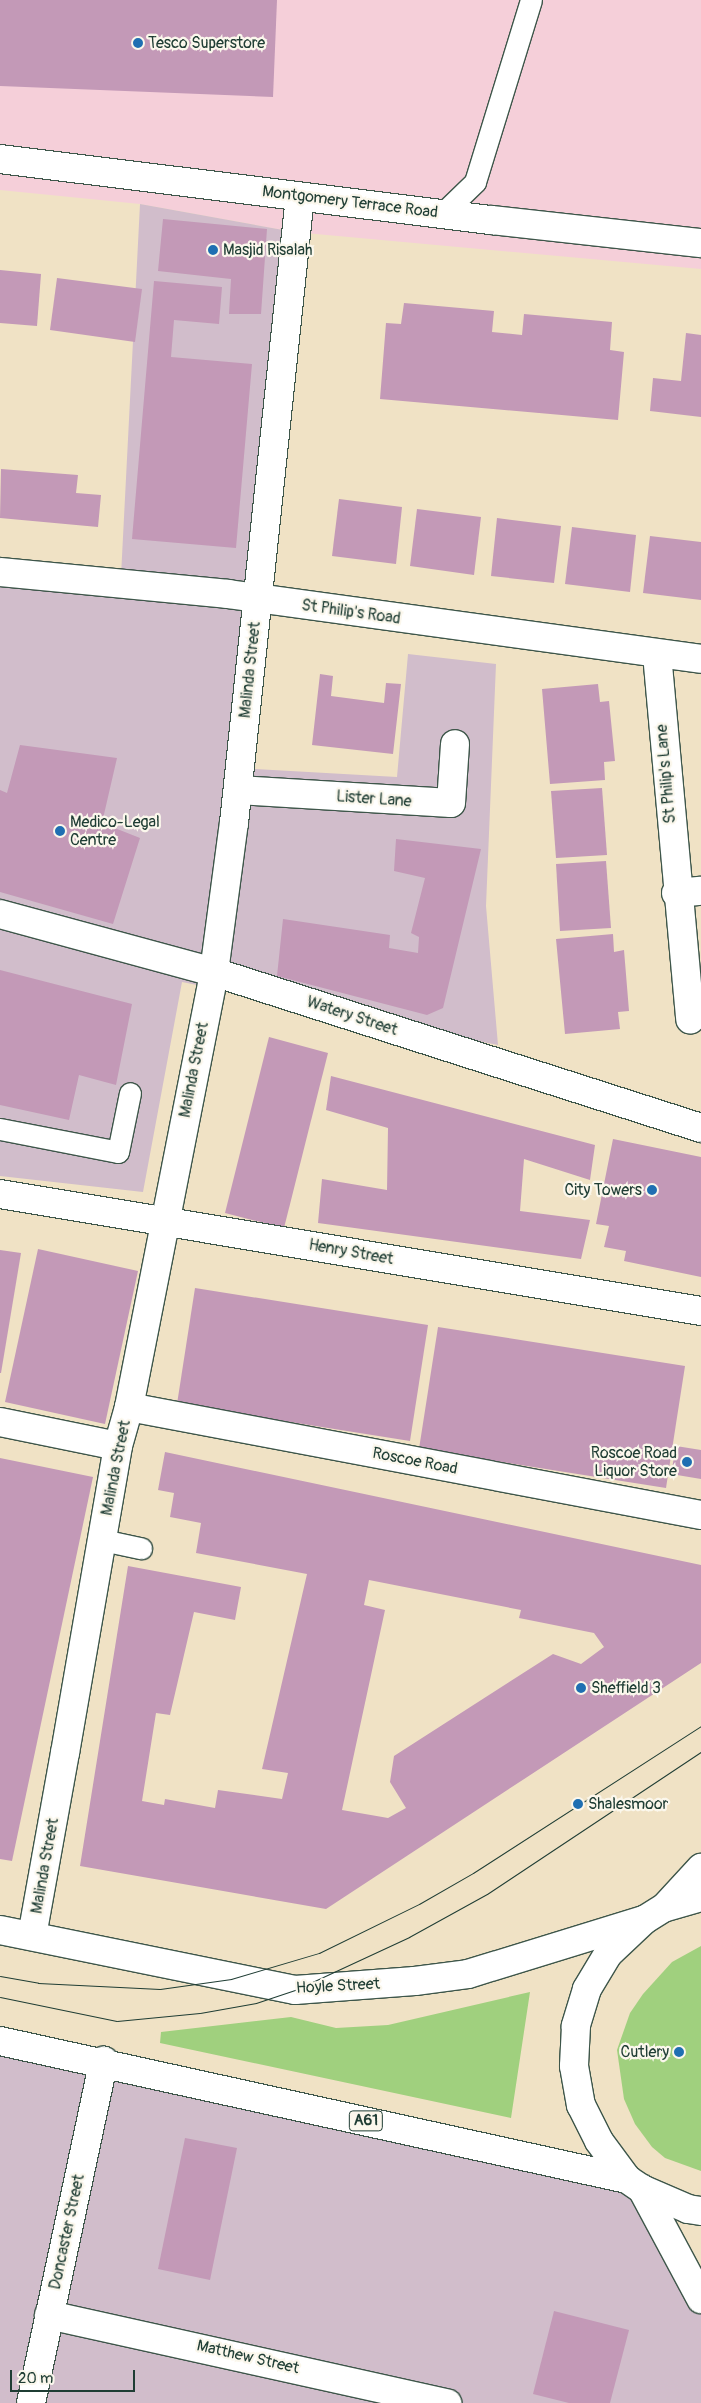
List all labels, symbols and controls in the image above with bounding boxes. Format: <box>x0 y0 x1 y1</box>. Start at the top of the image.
place label: Tesco Superstore <box>148 33 265 53</box>
marker: Tesco Superstore <box>132 37 144 49</box>
street label: Montgomery Terrace Road <box>261 182 439 222</box>
place label: Masjid Risalah <box>223 240 312 260</box>
marker: Masjid Risalah <box>207 244 219 256</box>
street label: St Philip's Road <box>300 596 402 628</box>
street label: Malinda Street <box>235 621 265 719</box>
street label: St Philip's Lane <box>652 724 680 824</box>
street label: Lister Lane <box>336 787 412 811</box>
place label: Medico-Legal Centre <box>70 812 160 850</box>
marker: Medico-Legal Centre <box>54 825 66 837</box>
street label: Watery Street <box>304 992 400 1040</box>
street label: Malinda Street <box>175 1021 213 1119</box>
place label: City Towers <box>564 1180 642 1200</box>
marker: City Towers <box>646 1184 658 1196</box>
street label: Henry Street <box>307 1235 395 1269</box>
street label: Malinda Street <box>97 1419 135 1517</box>
street label: Roscoe Road <box>371 1443 459 1479</box>
place label: Roscoe Road Liquor Store <box>591 1443 677 1481</box>
marker: Roscoe Road Liquor Store <box>681 1456 693 1468</box>
place label: Sheffield 3 <box>591 1678 661 1698</box>
marker: Sheffield 3 <box>575 1682 587 1694</box>
place label: Shalesmoor <box>588 1794 668 1814</box>
marker: Shalesmoor <box>572 1798 584 1810</box>
street label: Malinda Street <box>27 1817 63 1915</box>
street label: Hoyle Street <box>295 1974 381 1998</box>
place label: Cutlery <box>620 2042 669 2062</box>
marker: Cutlery <box>673 2046 685 2058</box>
road number: A61 <box>348 2108 384 2134</box>
street label: Doncaster Street <box>45 2173 89 2291</box>
street label: Matthew Street <box>195 2336 301 2378</box>
scale bar <box>12 2360 138 2392</box>
text: 20 m <box>18 2369 53 2388</box>

